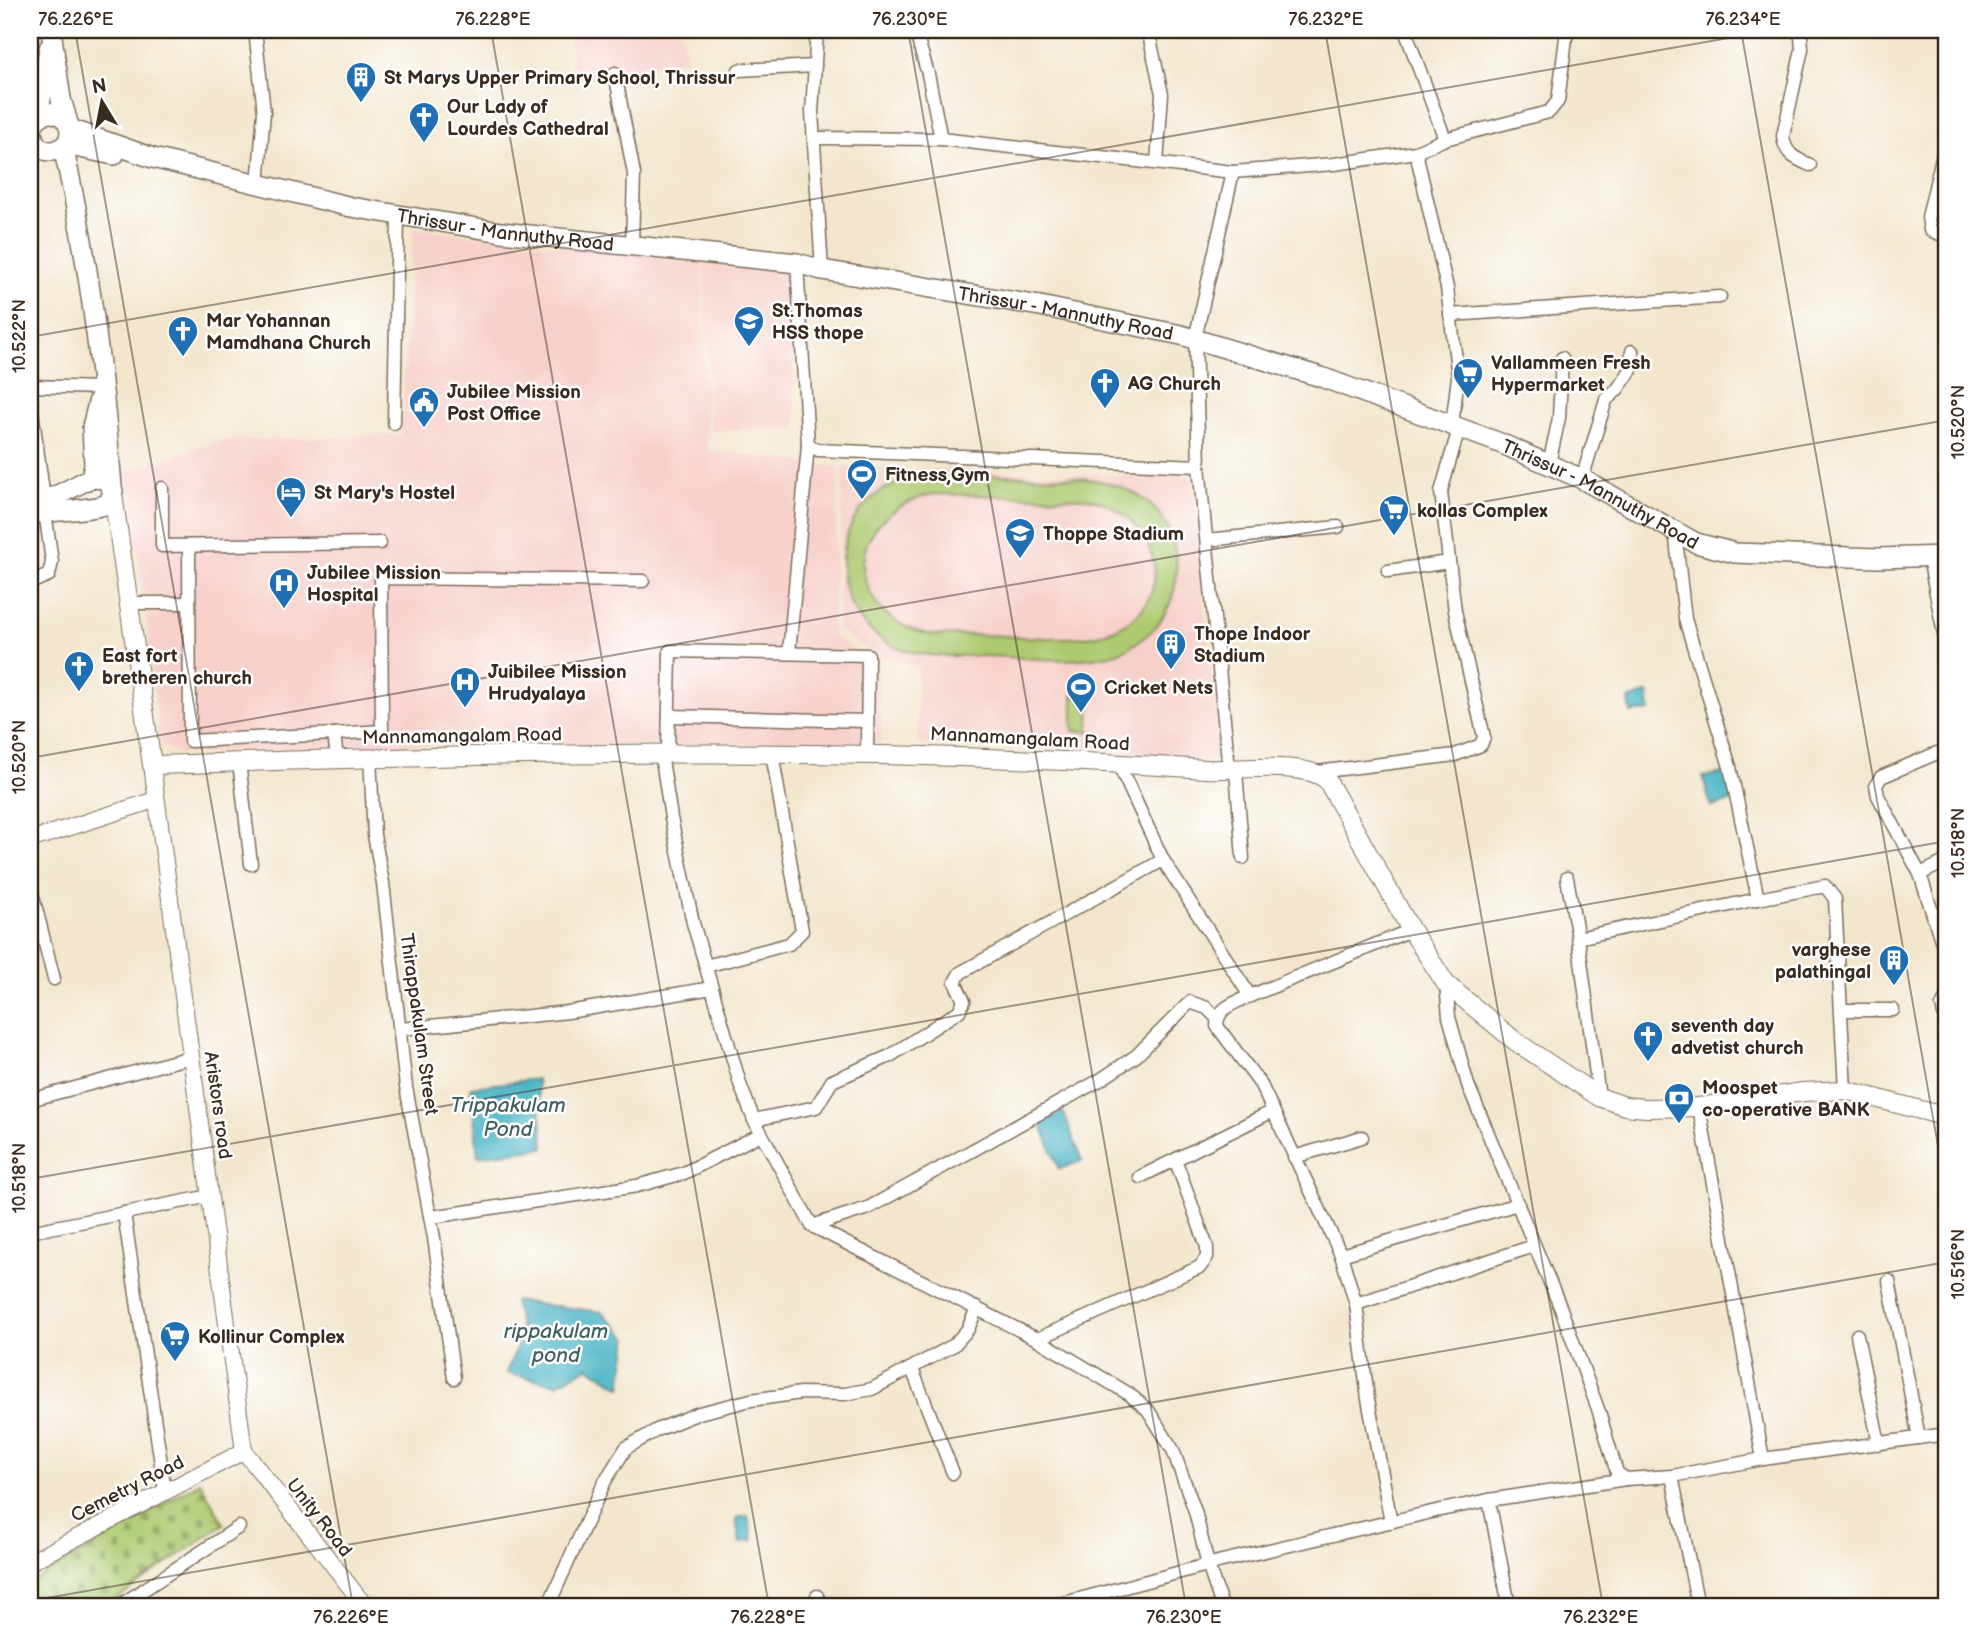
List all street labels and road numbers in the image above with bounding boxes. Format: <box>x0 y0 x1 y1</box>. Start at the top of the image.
street label: Thrissur - Mannuthy Road <box>395 205 615 257</box>
street label: Thrissur - Mannuthy Road <box>956 283 1175 346</box>
street label: Thrissur - Mannuthy Road <box>1498 435 1702 555</box>
street label: Mannamangalam Road <box>362 723 562 750</box>
street label: Mannamangalam Road <box>929 723 1130 756</box>
street label: Thirappakulam Street <box>394 932 443 1117</box>
street label: Aristors road <box>199 1050 236 1161</box>
street label: Cemetry Road <box>67 1451 188 1528</box>
street label: Unity Road <box>281 1474 357 1562</box>

